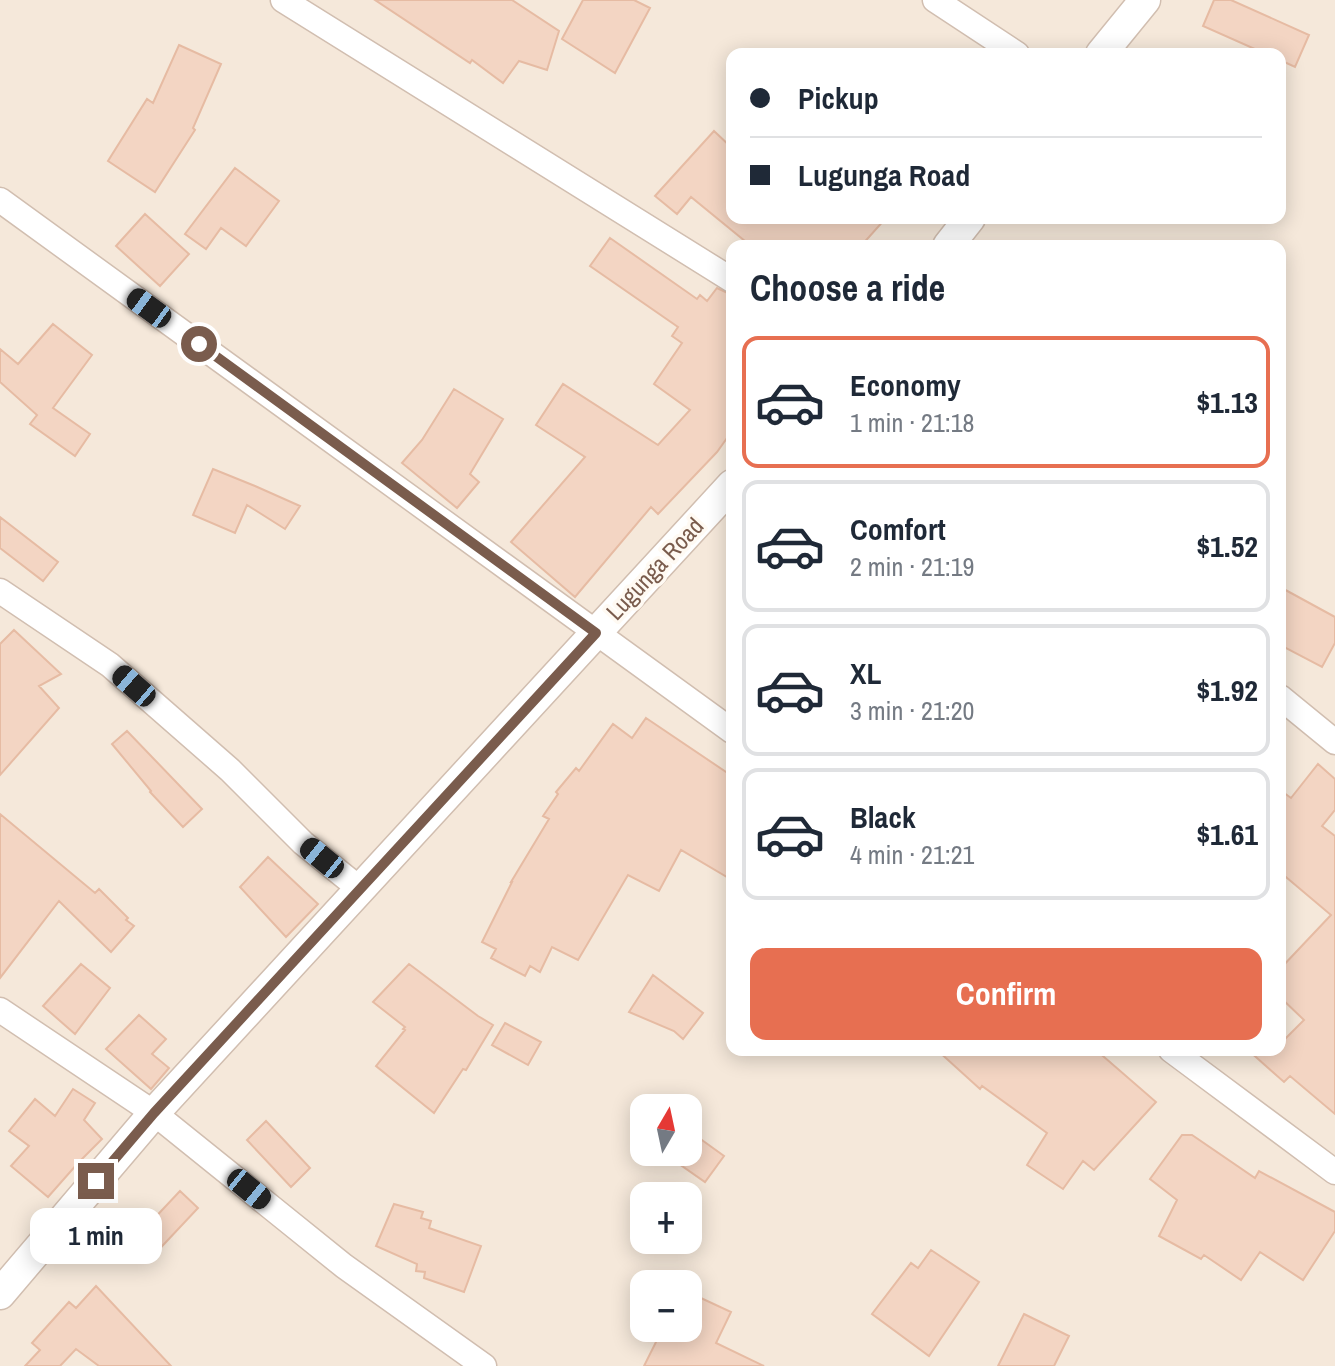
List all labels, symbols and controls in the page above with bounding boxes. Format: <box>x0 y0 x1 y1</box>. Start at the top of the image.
text: Pickup <box>798 78 879 118</box>
text: Lugunga Road <box>798 155 970 195</box>
text: Choose a ride <box>750 264 945 312</box>
car <box>123 284 175 332</box>
route start <box>181 326 217 362</box>
text: Economy <box>850 365 961 405</box>
icon: car <box>754 366 826 438</box>
text: $1.13 <box>1196 382 1258 422</box>
text: 1 min · 21:18 <box>850 405 974 440</box>
text: Comfort <box>850 509 946 549</box>
street label: Lugunga Road <box>599 510 710 626</box>
icon: car <box>754 510 826 582</box>
text: $1.52 <box>1196 526 1258 566</box>
text: 2 min · 21:19 <box>850 549 974 584</box>
text: XL <box>850 653 881 693</box>
icon: car <box>754 654 826 726</box>
car <box>108 661 160 711</box>
text: $1.92 <box>1196 670 1258 710</box>
text: 3 min · 21:20 <box>850 693 974 728</box>
text: Black <box>850 797 916 837</box>
icon: car <box>754 798 826 870</box>
text: $1.61 <box>1196 814 1258 854</box>
car <box>296 834 348 882</box>
text: 4 min · 21:21 <box>850 837 974 872</box>
button: Confirm <box>750 948 1262 1040</box>
north arrow <box>630 1094 702 1166</box>
map controls <box>630 1094 702 1342</box>
route end <box>78 1163 114 1199</box>
car <box>223 1165 275 1213</box>
button: + <box>630 1182 702 1254</box>
callout: 1 min <box>30 1209 162 1265</box>
text: 1 min <box>68 1218 124 1253</box>
button: − <box>630 1270 702 1342</box>

